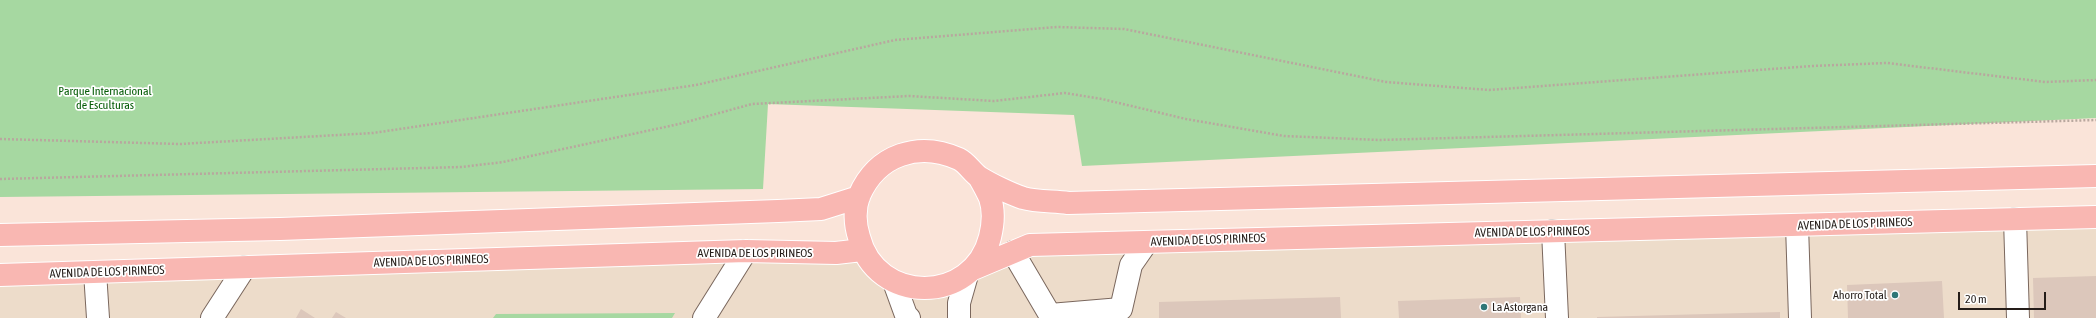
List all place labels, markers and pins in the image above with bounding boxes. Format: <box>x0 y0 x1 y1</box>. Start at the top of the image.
place label: Ahorro Total <box>1833 288 1887 302</box>
marker: Ahorro Total <box>1890 290 1900 300</box>
place label: La Astorgana <box>1492 300 1548 314</box>
marker: La Astorgana <box>1479 302 1489 312</box>

